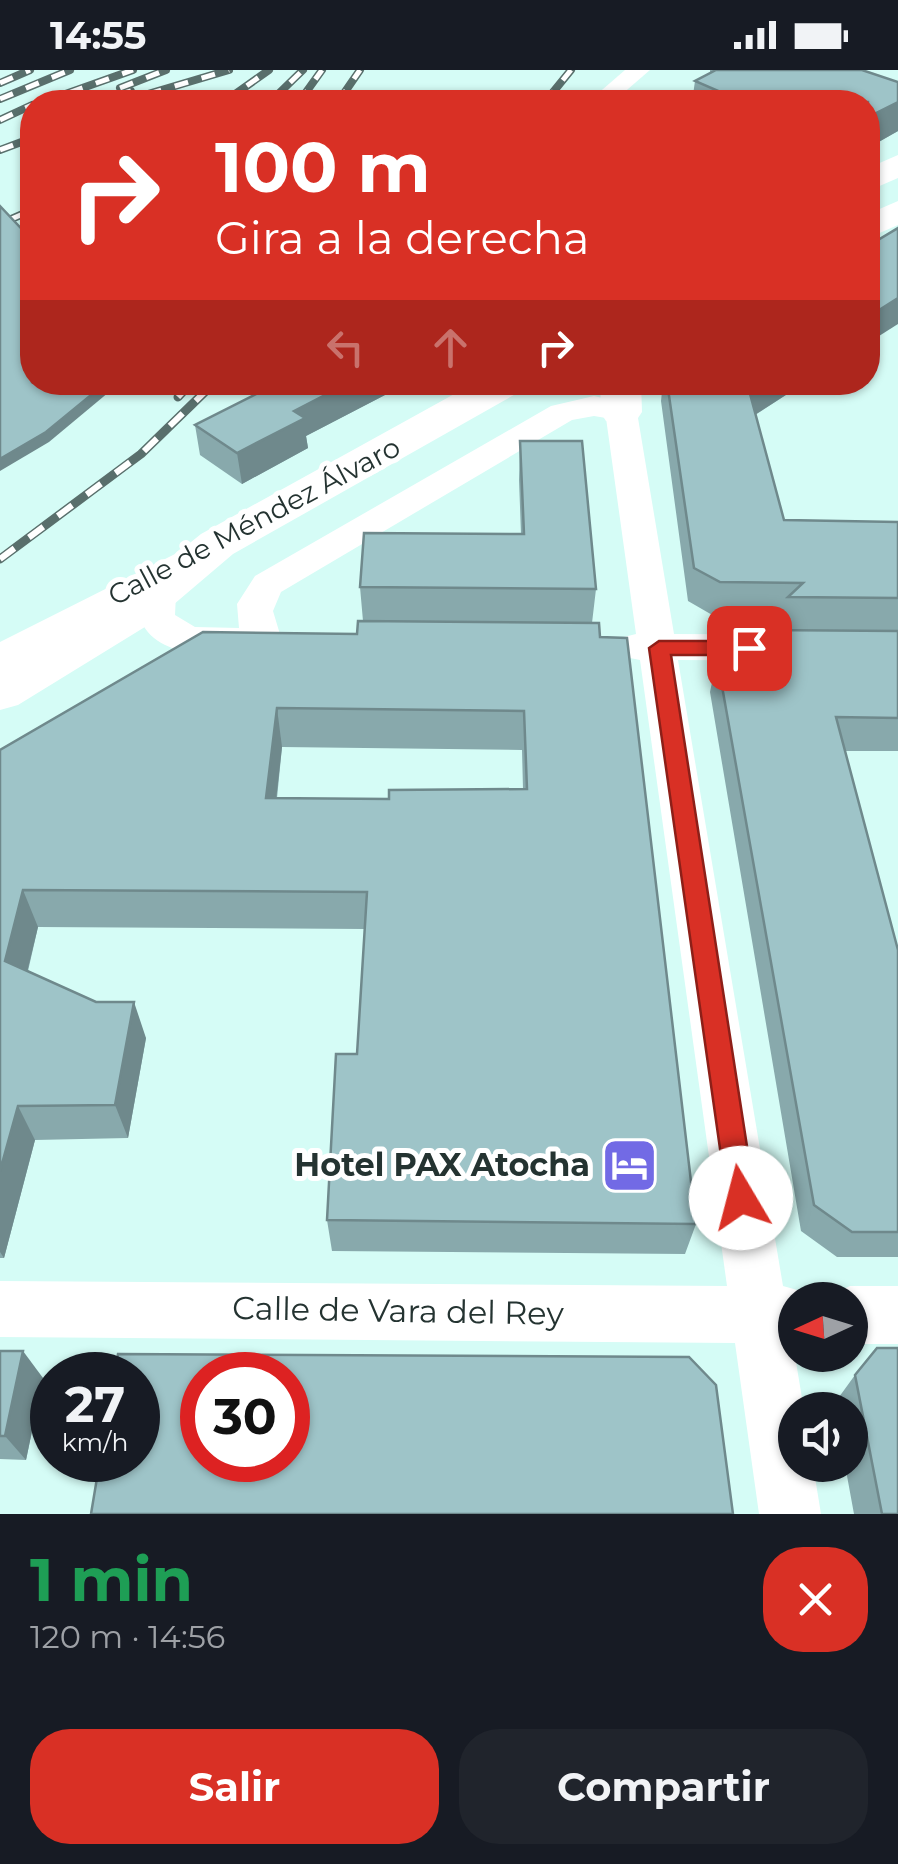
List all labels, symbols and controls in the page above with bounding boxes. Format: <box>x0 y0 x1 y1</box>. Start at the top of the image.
text: 14:55 <box>50 12 146 59</box>
text: 100 m <box>215 124 431 210</box>
icon: right <box>50 130 180 260</box>
text: Gira a la derecha <box>215 210 590 265</box>
icon: left <box>318 320 373 375</box>
icon: ahead <box>423 320 478 375</box>
icon: right <box>528 320 583 375</box>
street label: Calle de Méndez Álvaro <box>102 429 406 613</box>
pin <box>707 606 792 691</box>
icon: arrive <box>722 621 777 676</box>
hotel icon: Hotel PAX Atocha <box>599 1135 659 1195</box>
place label: Hotel PAX Atocha <box>294 1145 590 1184</box>
position arrow <box>689 1146 793 1250</box>
north arrow <box>778 1282 868 1372</box>
map controls <box>778 1282 868 1482</box>
street label: Calle de Vara del Rey <box>232 1288 565 1333</box>
speed limit sign: 30 <box>180 1352 310 1482</box>
text: 27 <box>65 1374 125 1435</box>
button: sound <box>778 1392 868 1482</box>
text: km/h <box>62 1427 128 1457</box>
text: 1 min <box>30 1543 193 1616</box>
button: close <box>763 1547 868 1652</box>
text: 120 m · 14:56 <box>30 1617 225 1656</box>
button: Salir <box>30 1729 439 1844</box>
button: Compartir <box>459 1729 868 1844</box>

